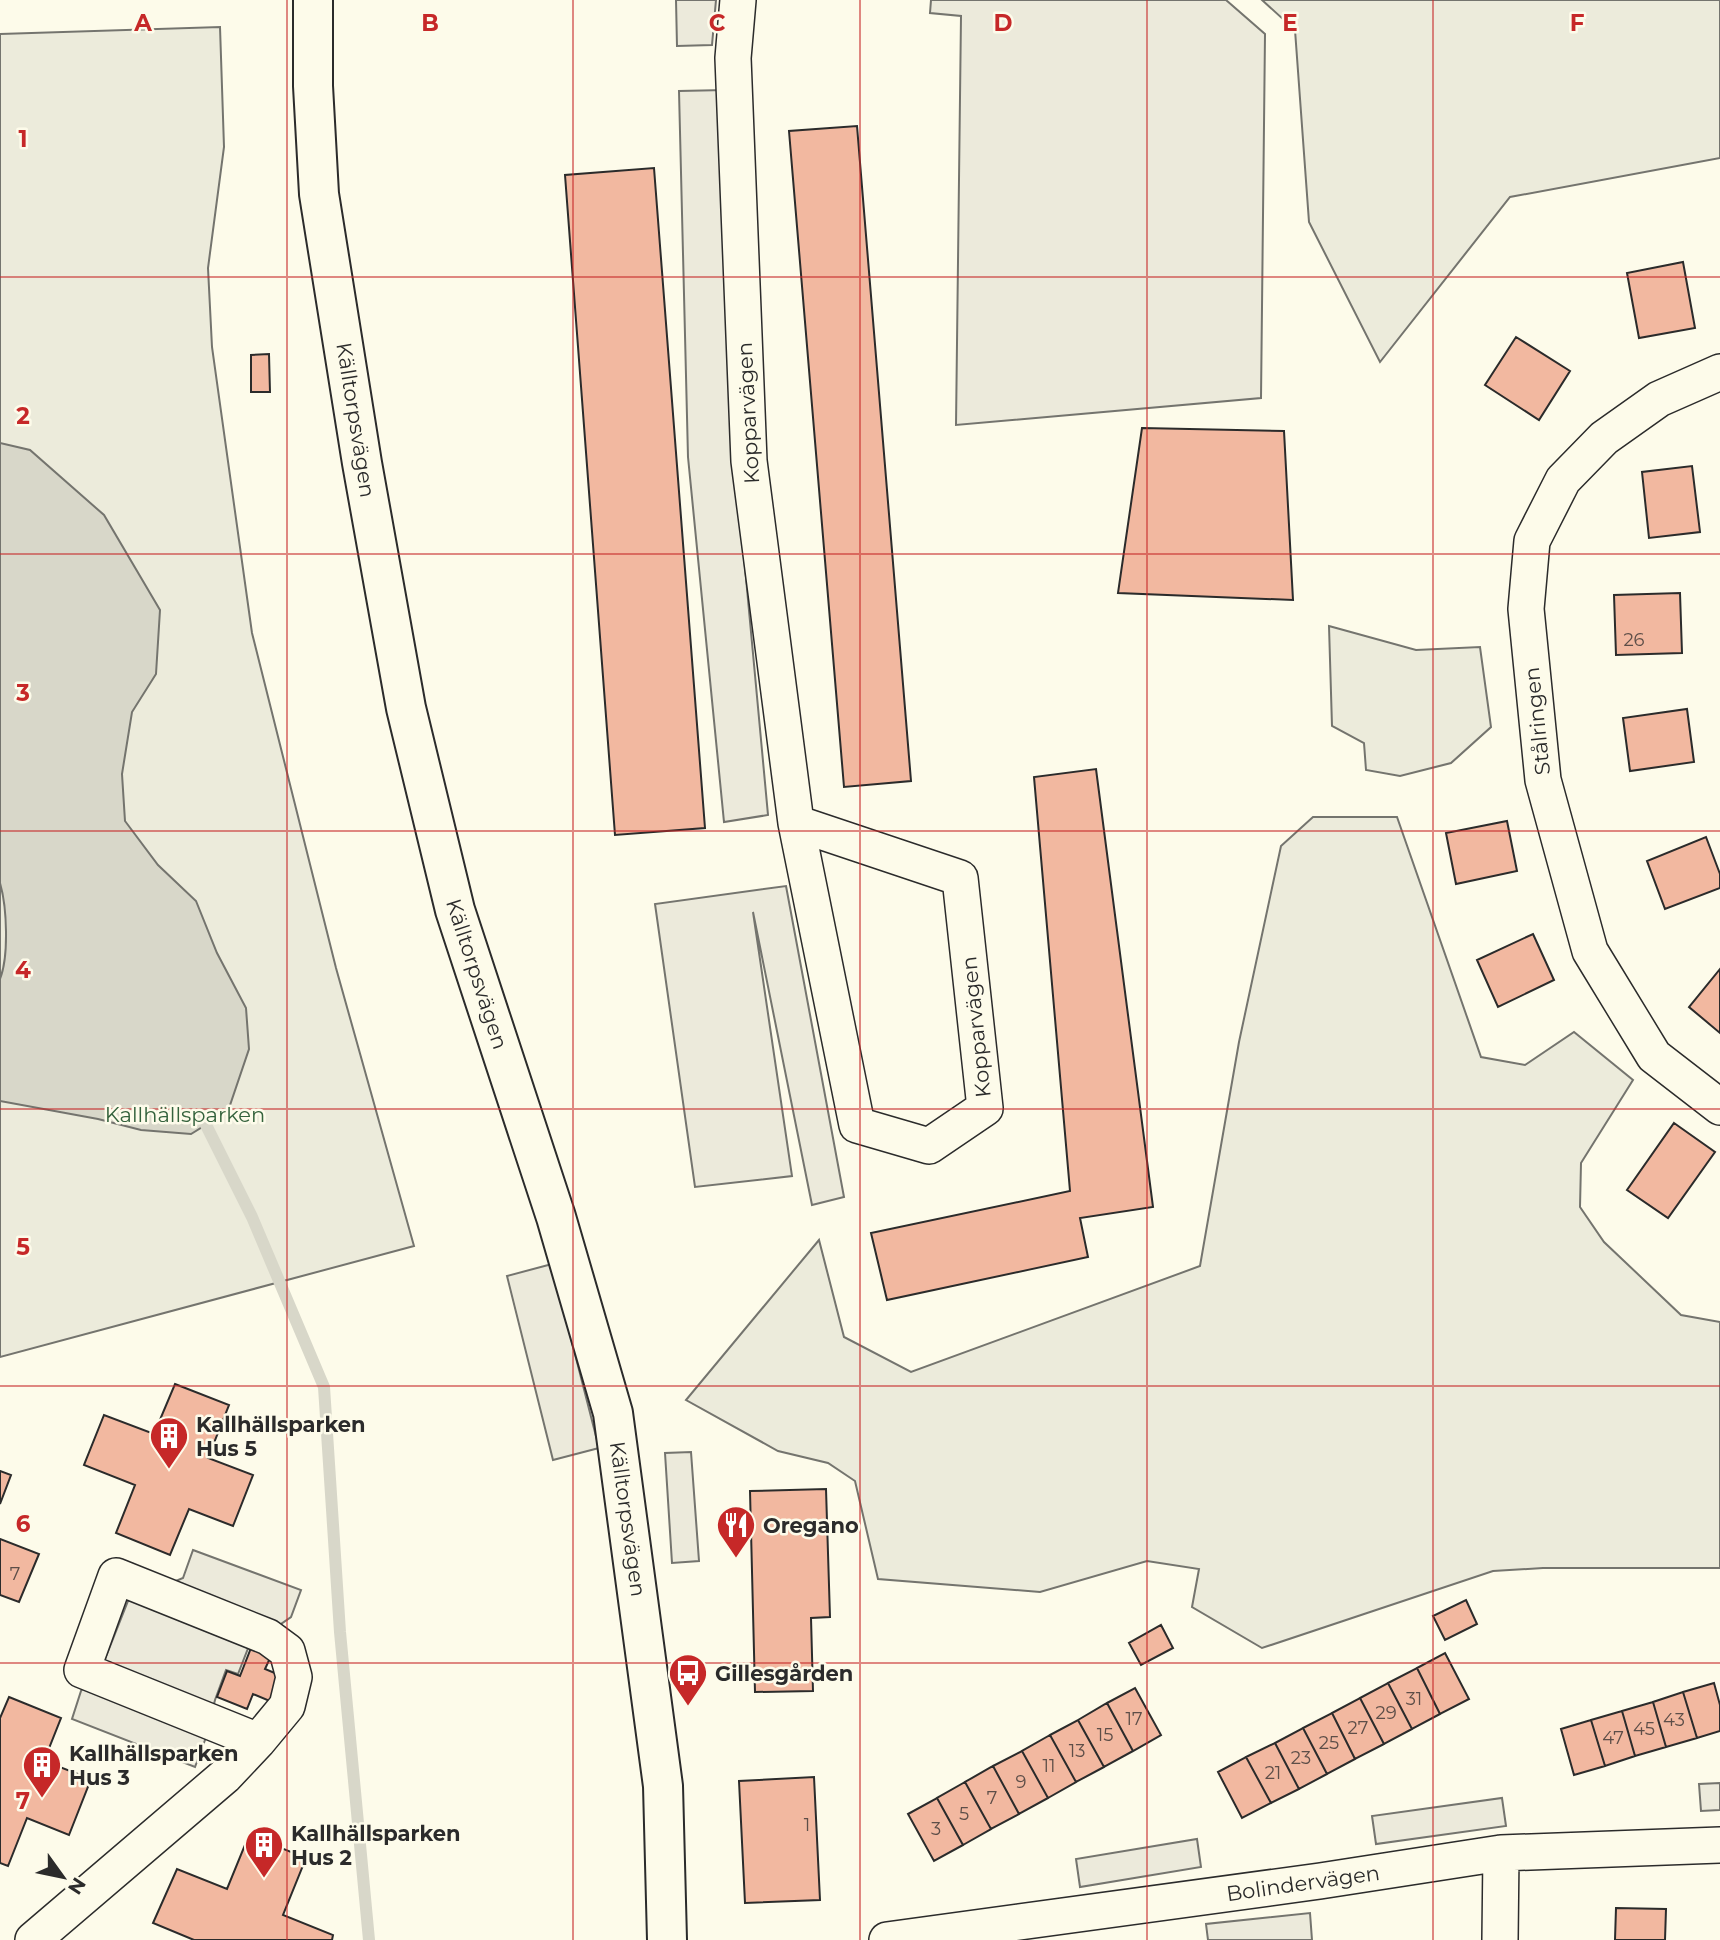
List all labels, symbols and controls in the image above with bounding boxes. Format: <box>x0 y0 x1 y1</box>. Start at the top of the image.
text: A <box>133 9 152 37</box>
text: B <box>421 9 439 37</box>
text: C <box>709 9 726 37</box>
text: D <box>994 9 1013 37</box>
text: E <box>1282 9 1298 37</box>
text: F <box>1570 9 1585 37</box>
text: 1 <box>18 125 28 153</box>
street label: Källtorpsvägen <box>331 341 381 499</box>
street label: Kopparvägen <box>732 342 764 484</box>
text: 2 <box>16 402 30 430</box>
house number: 26 <box>1623 629 1645 651</box>
street label: Stålringen <box>1519 666 1555 776</box>
text: 3 <box>15 679 30 707</box>
street label: Källtorpsvägen <box>441 896 513 1052</box>
street label: Kopparvägen <box>956 955 996 1099</box>
text: 4 <box>15 956 31 984</box>
park label: Kallhällsparken <box>105 1102 265 1127</box>
text: 5 <box>16 1233 30 1261</box>
place label: Kallhällsparken Hus 5 <box>196 1412 365 1461</box>
building icon: Kallhällsparken Hus 5 <box>148 1415 190 1470</box>
street label: Källtorpsvägen <box>605 1440 651 1598</box>
restaurant icon: Oregano <box>715 1504 757 1559</box>
text: 6 <box>16 1510 31 1538</box>
place label: Oregano <box>763 1513 859 1538</box>
house number: 7 <box>10 1563 20 1585</box>
bus stop icon: Gillesgården <box>667 1652 709 1707</box>
place label: Gillesgården <box>715 1661 853 1686</box>
house number: 31 <box>1406 1688 1422 1710</box>
house number: 29 <box>1375 1702 1397 1724</box>
house number: 17 <box>1125 1708 1143 1730</box>
house number: 43 <box>1663 1709 1685 1731</box>
house number: 27 <box>1348 1717 1368 1739</box>
house number: 45 <box>1633 1718 1655 1740</box>
house number: 15 <box>1097 1724 1113 1746</box>
house number: 47 <box>1602 1727 1624 1749</box>
house number: 25 <box>1319 1732 1339 1754</box>
house number: 13 <box>1069 1740 1085 1762</box>
place label: Kallhällsparken Hus 3 <box>69 1741 238 1790</box>
building icon: Kallhällsparken Hus 3 <box>21 1744 63 1799</box>
house number: 23 <box>1291 1747 1311 1769</box>
house number: 11 <box>1043 1755 1056 1777</box>
house number: 21 <box>1265 1762 1281 1784</box>
house number: 9 <box>1016 1771 1027 1793</box>
text: 7 <box>16 1787 30 1815</box>
house number: 7 <box>987 1787 997 1809</box>
house number: 5 <box>959 1803 969 1825</box>
house number: 1 <box>804 1814 810 1836</box>
house number: 3 <box>931 1818 941 1840</box>
place label: Kallhällsparken Hus 2 <box>291 1821 460 1870</box>
building icon: Kallhällsparken Hus 2 <box>243 1824 285 1879</box>
north arrow <box>28 1842 98 1912</box>
street label: Bolindervägen <box>1225 1860 1381 1906</box>
text: N <box>63 1873 91 1899</box>

